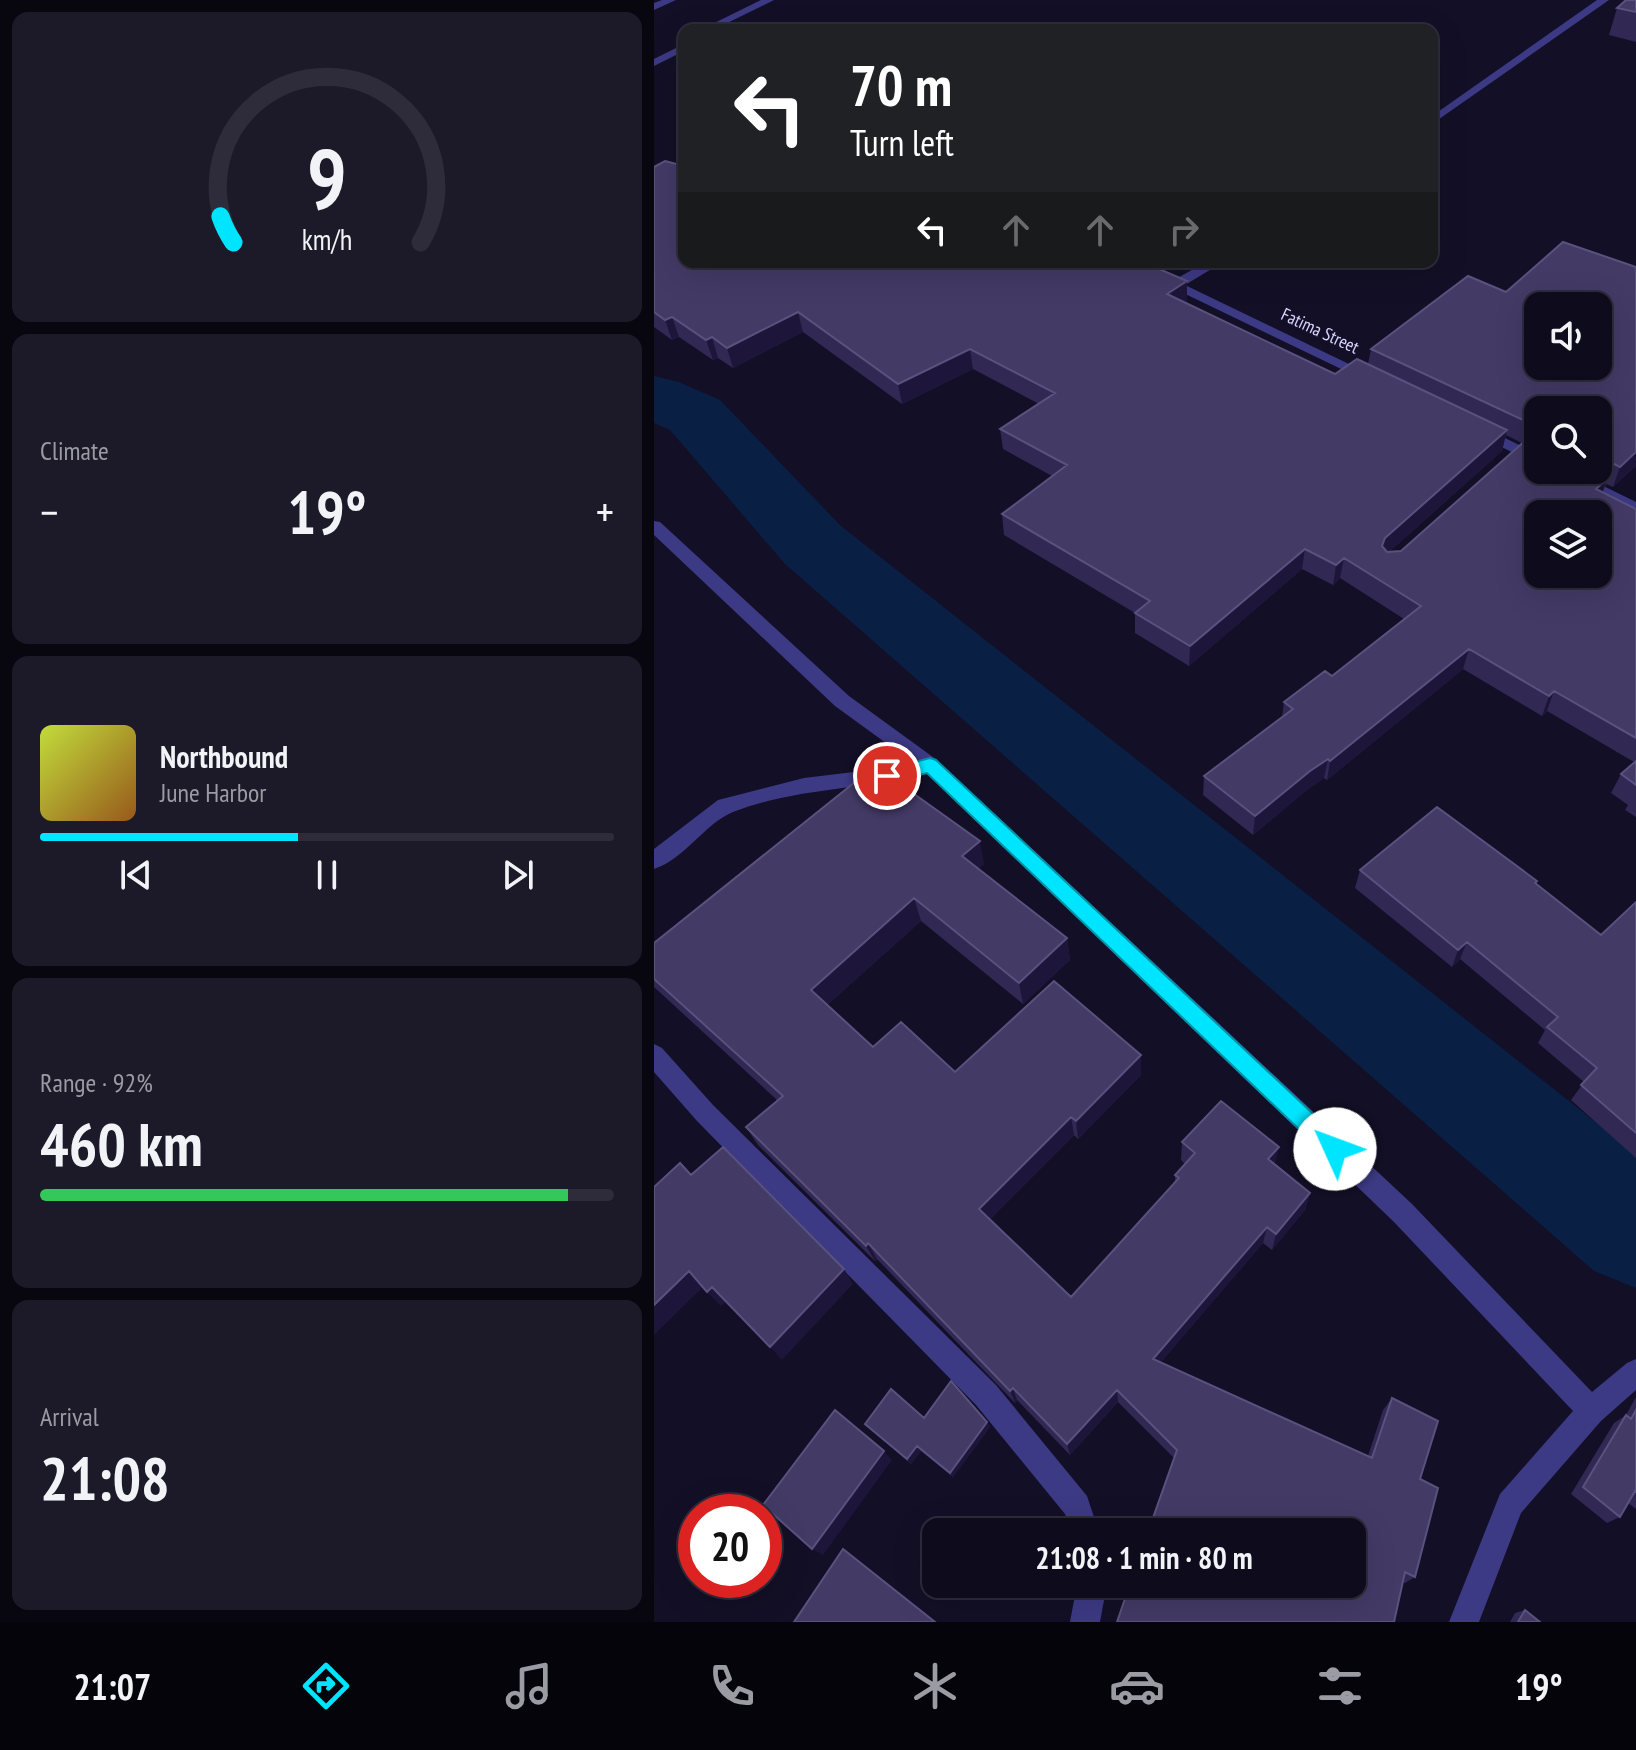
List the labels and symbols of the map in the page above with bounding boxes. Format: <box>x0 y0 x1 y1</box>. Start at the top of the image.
street label: Fatima Street <box>1278 302 1363 359</box>
pin <box>853 742 921 810</box>
position arrow <box>1293 1107 1377 1191</box>
speed limit sign: 20 <box>678 1494 782 1598</box>

